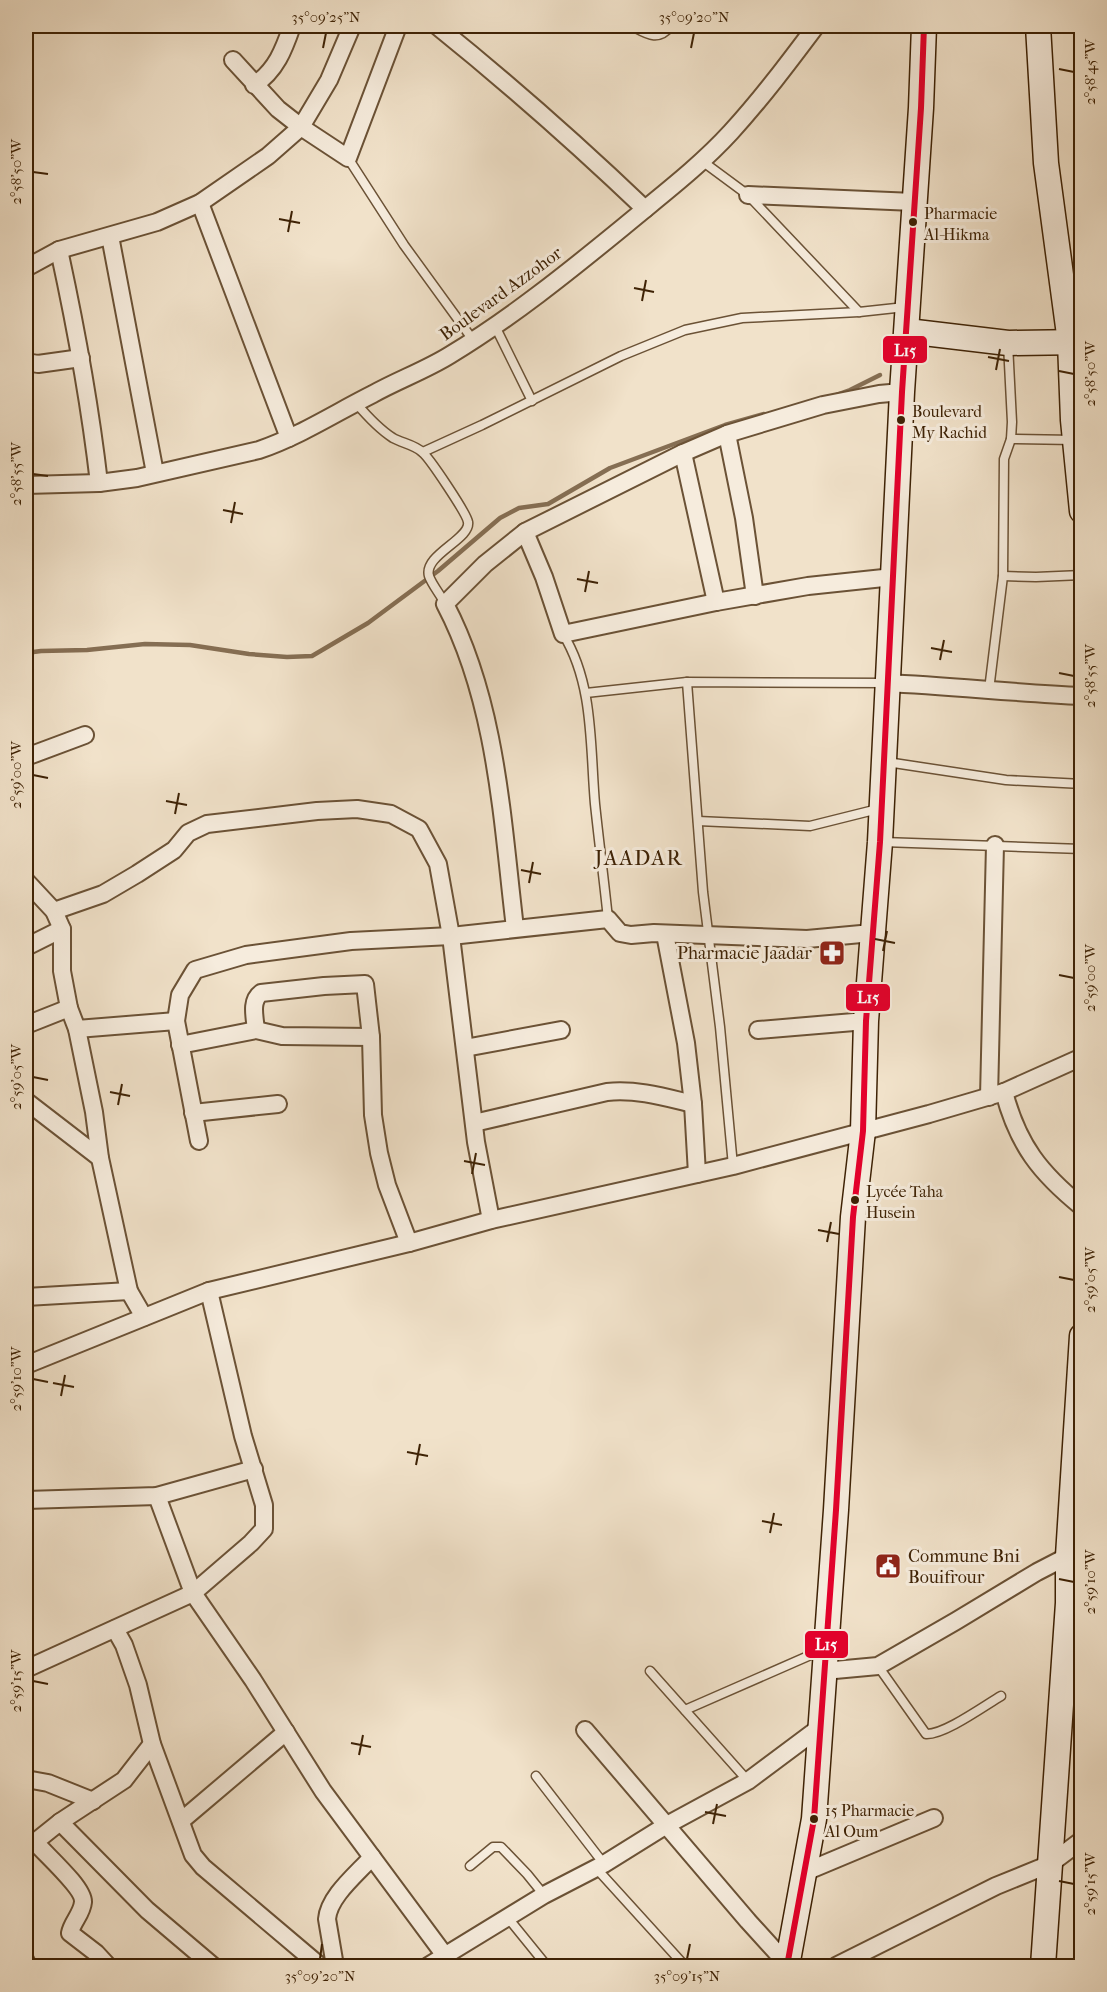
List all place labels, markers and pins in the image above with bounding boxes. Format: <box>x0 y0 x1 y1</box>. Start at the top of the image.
place label: Pharmacie Al-Hikma <box>923 204 997 244</box>
marker: Pharmacie Al-Hikma <box>907 216 919 228</box>
place label: Boulevard My Rachid <box>912 402 987 442</box>
marker: Boulevard My Rachid <box>895 414 907 426</box>
pharmacy icon: Pharmacie Jaadar <box>817 938 847 968</box>
place label: Pharmacie Jaadar <box>677 943 812 964</box>
place label: Lycée Taha Husein <box>866 1182 944 1222</box>
marker: Lycée Taha Husein <box>849 1194 861 1206</box>
place label: Commune Bni Bouifrour <box>908 1546 1020 1588</box>
public building icon: Commune Bni Bouifrour <box>873 1551 903 1581</box>
place label: 15 Pharmacie Al Oum <box>824 1801 914 1841</box>
marker: 15 Pharmacie Al Oum <box>808 1813 820 1825</box>

